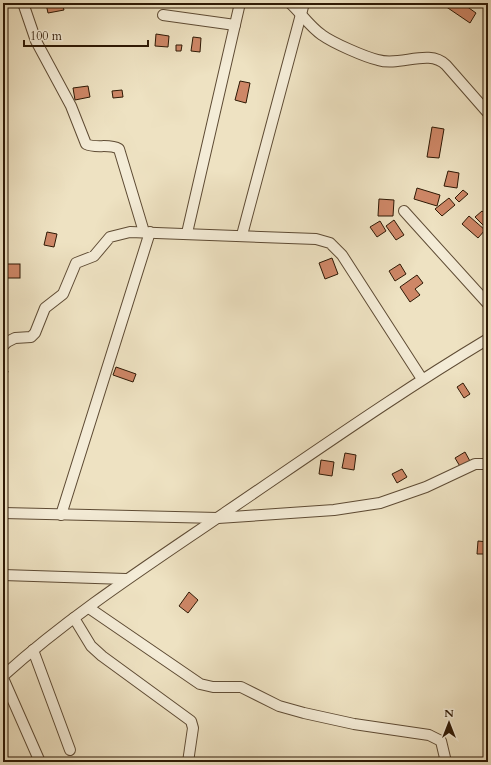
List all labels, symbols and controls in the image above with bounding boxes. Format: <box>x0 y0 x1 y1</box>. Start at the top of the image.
scale bar <box>24 22 148 48</box>
text: 100 m <box>30 28 63 44</box>
north arrow <box>429 703 469 743</box>
text: N <box>444 706 454 721</box>

